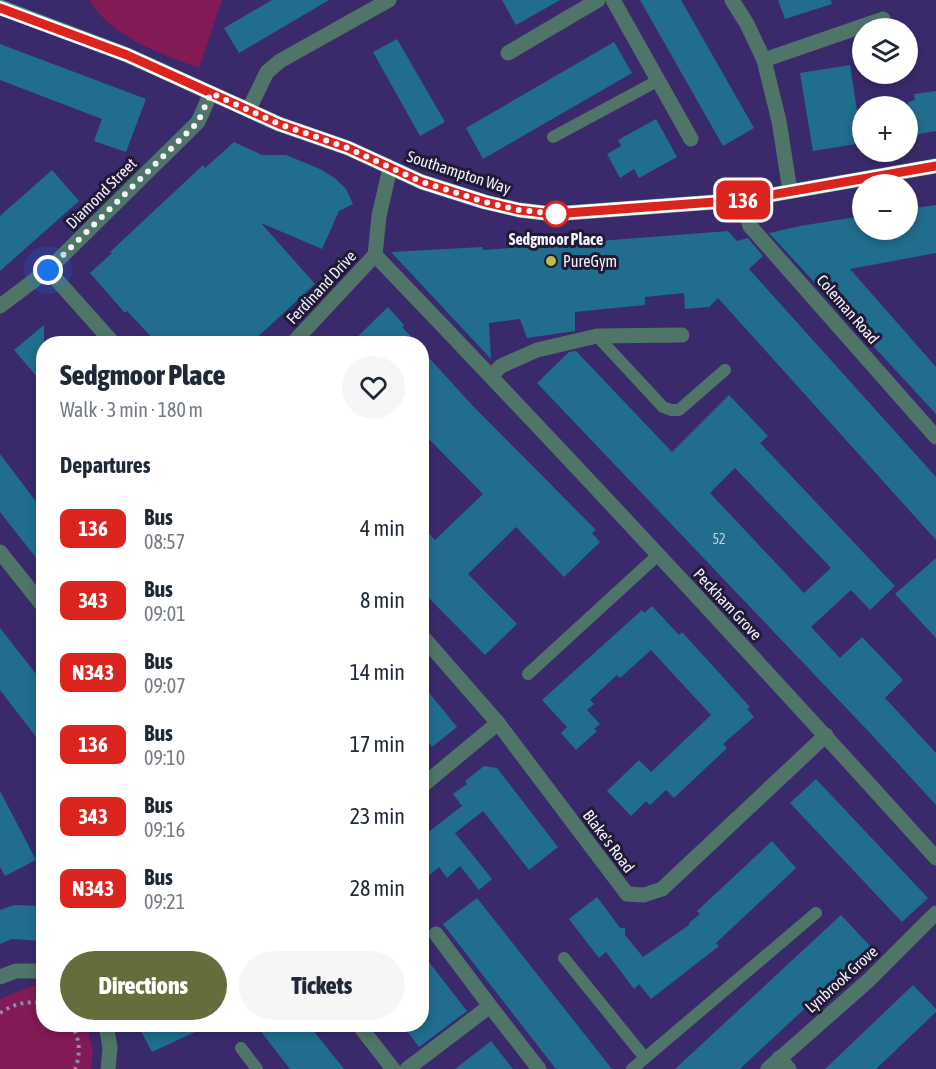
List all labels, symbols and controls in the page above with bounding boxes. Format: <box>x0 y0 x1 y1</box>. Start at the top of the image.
map controls <box>852 18 918 240</box>
button: layers <box>852 18 918 84</box>
button: + <box>852 96 918 162</box>
street label: Southampton Way <box>405 147 514 198</box>
street label: Diamond Street <box>62 154 140 232</box>
button: − <box>852 174 918 240</box>
line badge: 136 <box>708 180 777 220</box>
text: 136 <box>728 188 758 212</box>
marker: Sedgmoor Place <box>543 201 569 227</box>
place label: Sedgmoor Place <box>509 230 603 248</box>
street label: Ferdinand Drive <box>283 247 359 327</box>
place label: PureGym <box>563 252 617 271</box>
marker: PureGym <box>544 254 558 268</box>
your location <box>33 255 63 285</box>
street label: Coleman Road <box>813 271 883 347</box>
button: heart <box>342 356 405 419</box>
text: Sedgmoor Place <box>60 359 225 391</box>
text: Walk · 3 min · 180 m <box>60 398 203 421</box>
text: Departures <box>60 452 150 478</box>
text: Bus <box>144 504 173 530</box>
text: 4 min <box>360 515 405 541</box>
text: 136 <box>78 516 108 540</box>
text: 08:57 <box>144 530 185 553</box>
house number: 52 <box>712 531 726 547</box>
street label: Peckham Grove <box>690 565 766 643</box>
text: Bus <box>144 576 173 602</box>
text: 8 min <box>360 587 405 613</box>
text: 343 <box>78 588 108 612</box>
text: 09:01 <box>144 602 186 625</box>
text: Bus <box>144 648 173 674</box>
text: 14 min <box>350 659 405 685</box>
text: N343 <box>72 660 114 684</box>
text: 09:07 <box>144 674 186 697</box>
text: Bus <box>144 720 173 746</box>
text: 17 min <box>350 731 405 757</box>
text: 136 <box>78 732 108 756</box>
text: 09:10 <box>144 746 185 769</box>
text: Bus <box>144 792 173 818</box>
text: 23 min <box>350 803 405 829</box>
text: 343 <box>78 804 108 828</box>
street label: Blake's Road <box>580 806 638 876</box>
text: 09:16 <box>144 818 185 841</box>
text: Bus <box>144 864 173 890</box>
text: 28 min <box>350 875 405 901</box>
text: N343 <box>72 876 114 900</box>
text: 09:21 <box>144 890 185 913</box>
street label: Lynbrook Grove <box>801 942 881 1017</box>
button: Directions <box>60 951 227 1020</box>
button: Tickets <box>239 951 405 1020</box>

